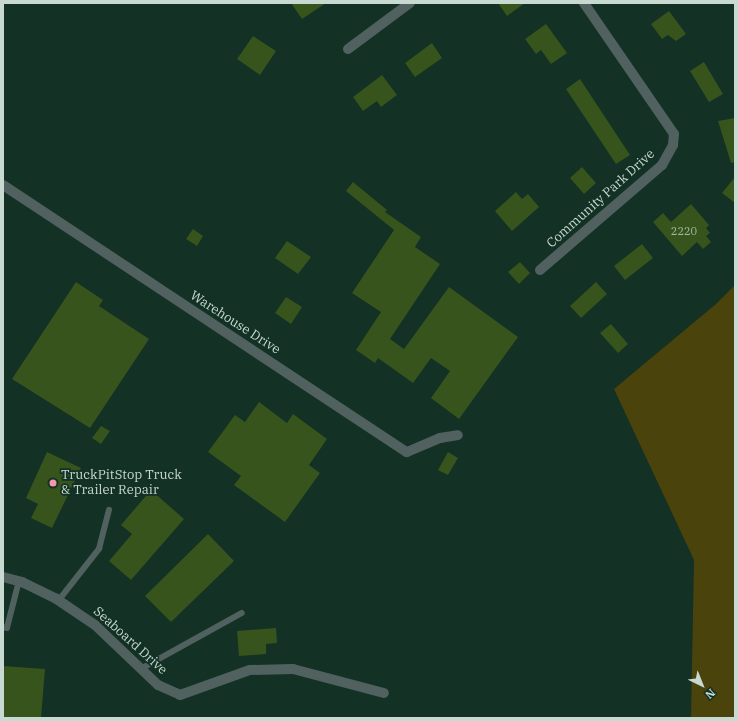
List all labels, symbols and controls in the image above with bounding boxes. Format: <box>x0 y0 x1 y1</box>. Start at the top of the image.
street label: Community Park Drive <box>544 146 658 252</box>
house number: 2220 <box>671 224 697 238</box>
street label: Warehouse Drive <box>187 288 283 358</box>
place label: TruckPitStop Truck & Trailer Repair <box>61 468 182 499</box>
marker: TruckPitStop Truck & Trailer Repair <box>48 478 58 488</box>
street label: Seaboard Drive <box>90 604 170 678</box>
north arrow <box>682 665 722 705</box>
text: N <box>702 686 718 702</box>

